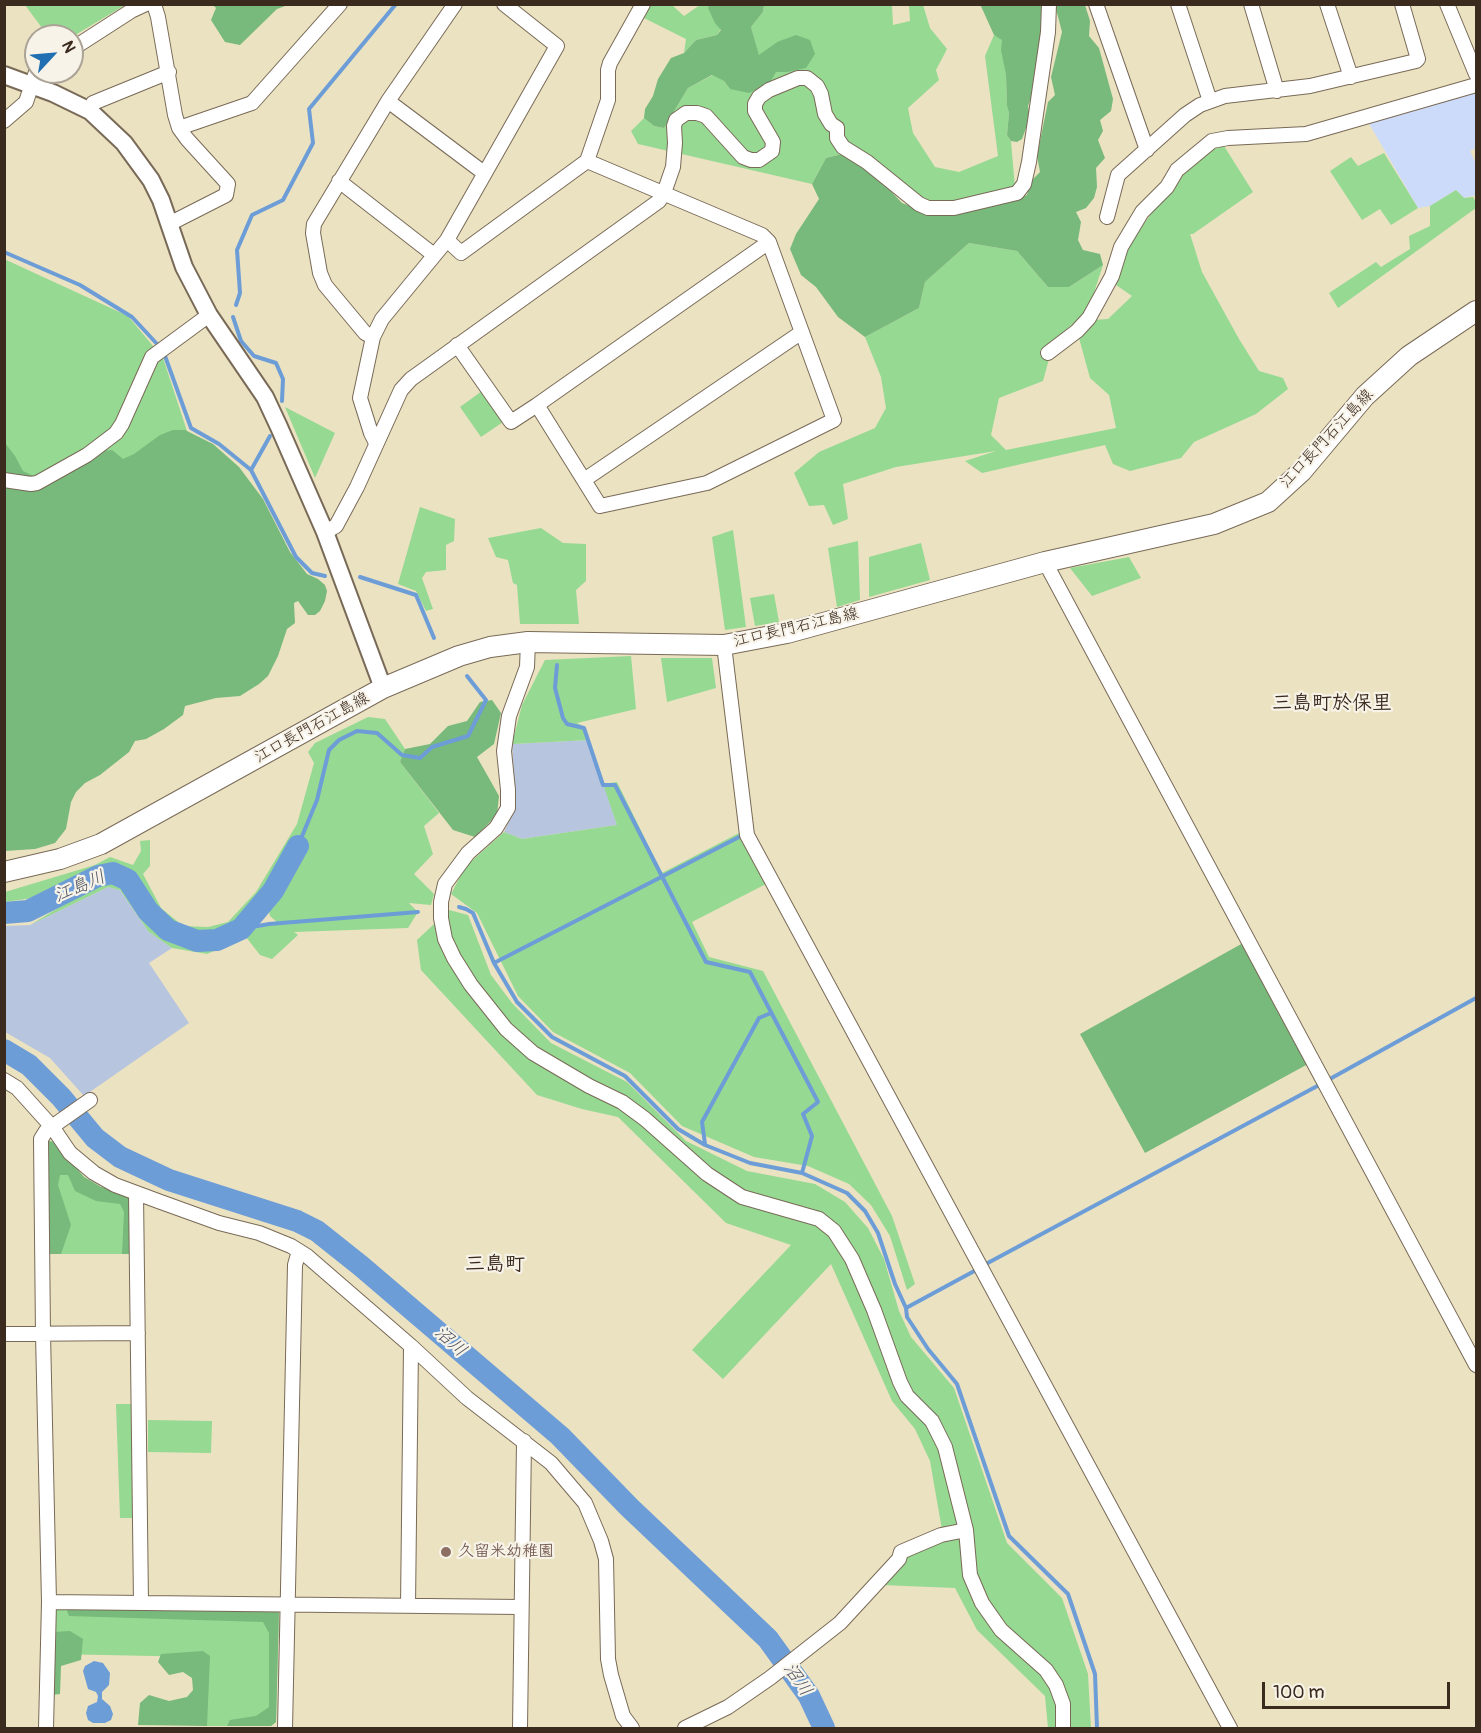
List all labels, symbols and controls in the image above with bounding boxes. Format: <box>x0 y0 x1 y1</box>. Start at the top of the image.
north arrow <box>24 24 84 84</box>
text: N <box>57 38 80 56</box>
street label: 江口長門石江島線 <box>1276 386 1378 492</box>
street label: 江口長門石江島線 <box>731 604 861 652</box>
street label: 江口長門石江島線 <box>251 689 373 767</box>
district label: 三島町於保里 <box>1272 692 1392 716</box>
water label: 江島川 <box>51 867 109 907</box>
district label: 三島町 <box>465 1253 525 1277</box>
water label: 沼川 <box>429 1322 471 1362</box>
place label: 久留米幼稚園 <box>458 1542 554 1562</box>
marker: 久留米幼稚園 <box>439 1545 453 1559</box>
water label: 沼川 <box>778 1659 816 1701</box>
scale bar <box>1265 1670 1452 1708</box>
text: 100 m <box>1273 1681 1325 1704</box>

